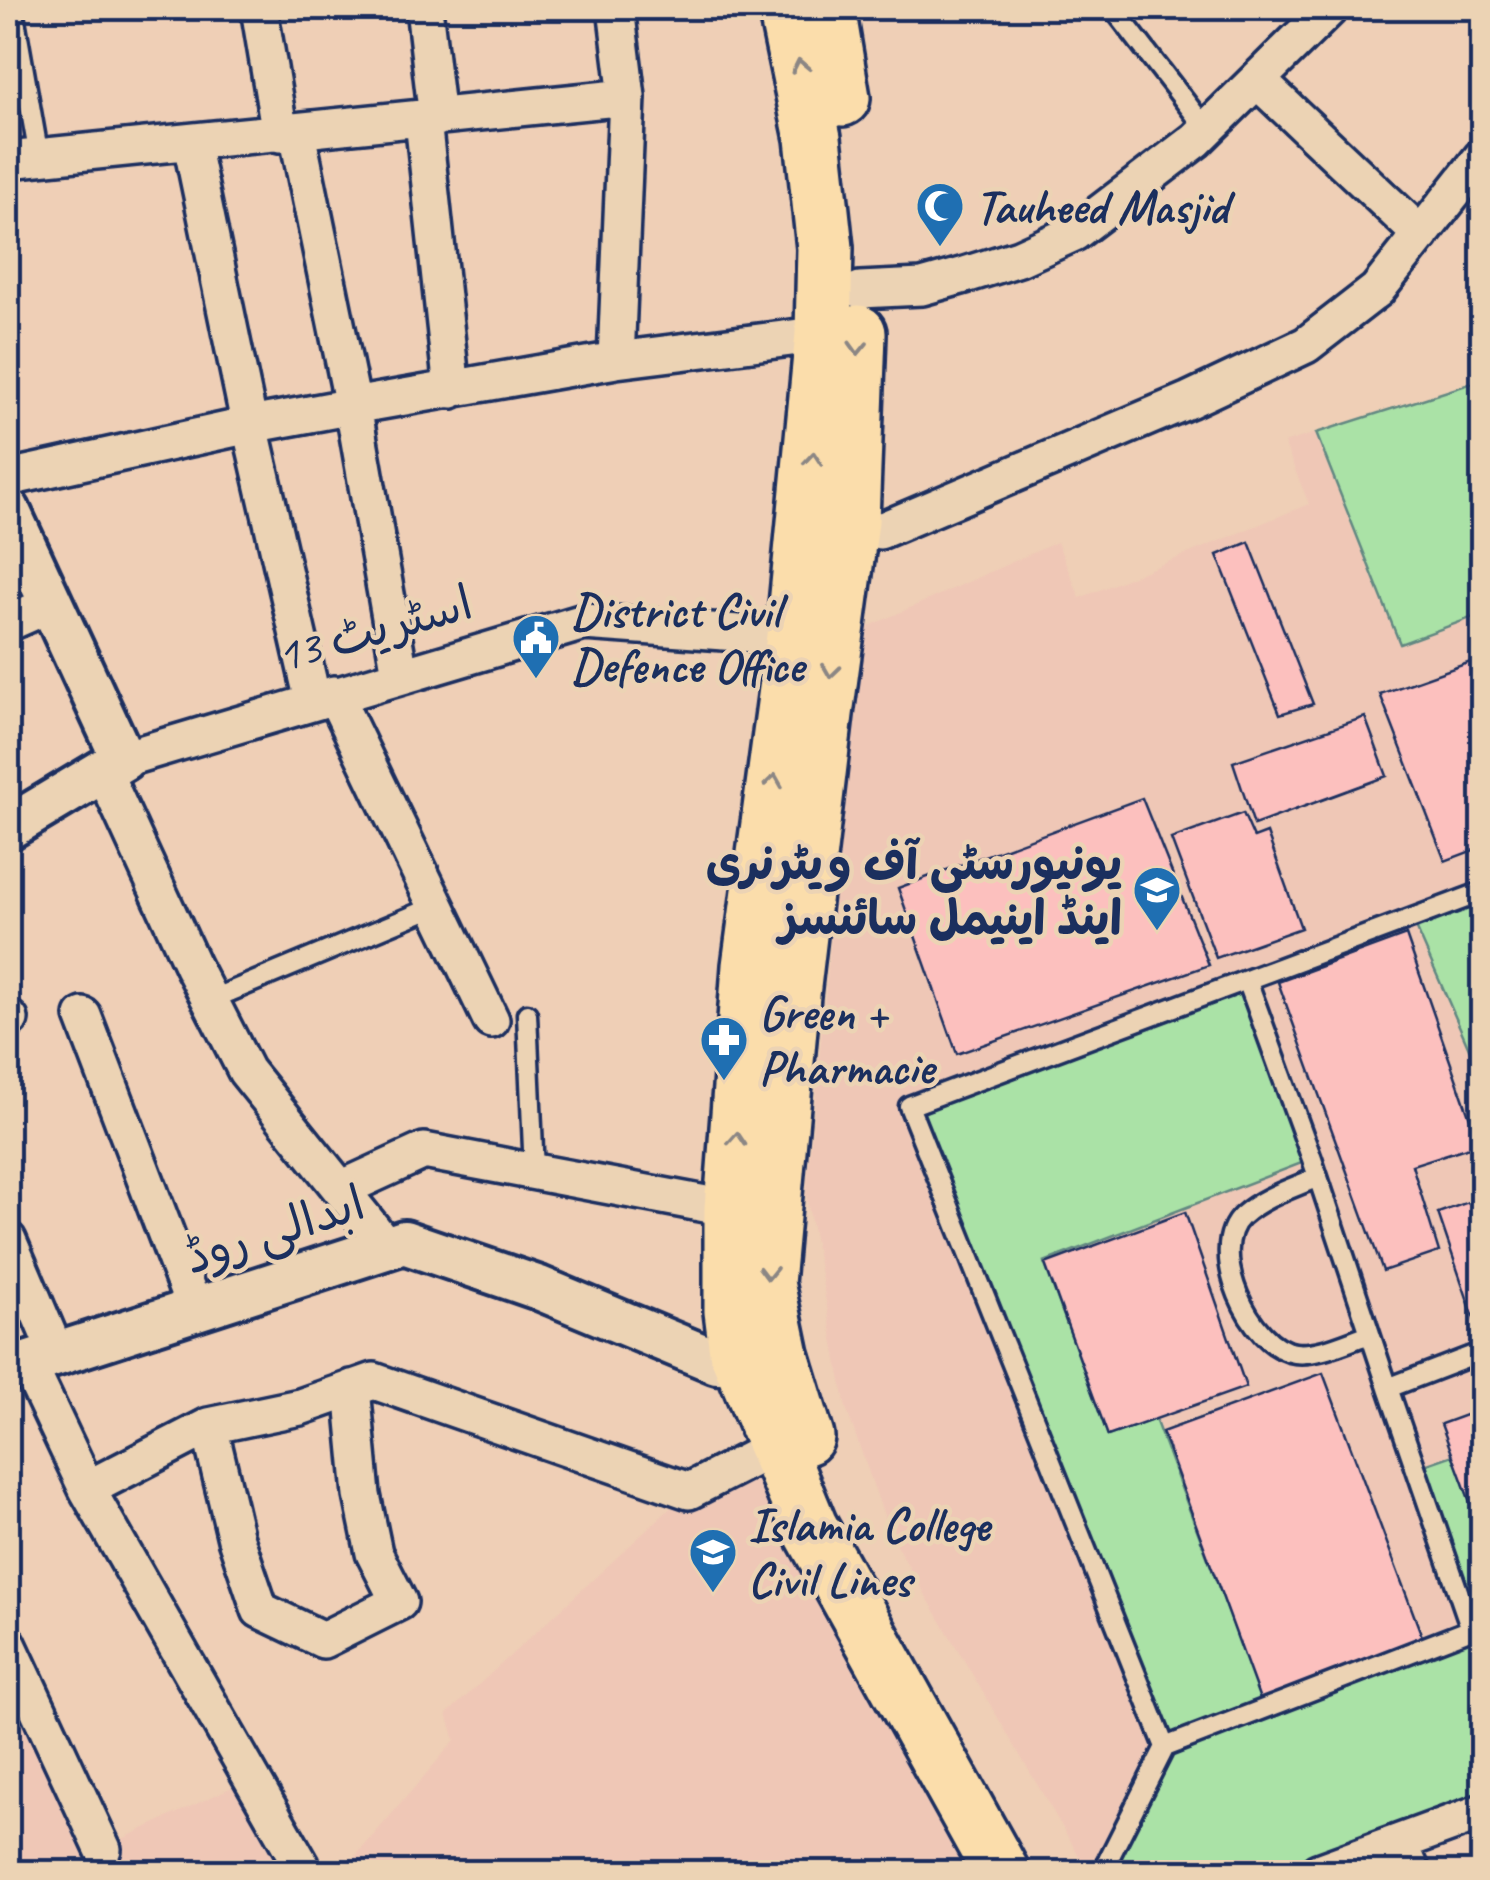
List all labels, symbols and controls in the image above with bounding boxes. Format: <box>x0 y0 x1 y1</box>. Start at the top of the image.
one-way arrow <box>791 58 812 75</box>
place label: Tauheed Masjid <box>975 177 1236 237</box>
mosque icon: Tauheed Masjid <box>914 180 966 248</box>
one-way arrow <box>847 340 868 356</box>
one-way arrow <box>802 450 823 466</box>
street label: اسٹریٹ 13 <box>269 572 479 686</box>
place label: District Civil Defence Office <box>571 581 807 696</box>
public building icon: District Civil Defence Office <box>510 612 562 680</box>
one-way arrow <box>821 663 842 680</box>
one-way arrow <box>763 773 784 790</box>
place label: یونیورسٹی آف ویٹرنری اینڈ اینیمل سائنسز <box>706 833 1122 948</box>
school or university icon: یونیورسٹی آف ویٹرنری اینڈ اینیمل سائنسز <box>1131 864 1183 932</box>
place label: Green + Pharmacie <box>759 983 937 1098</box>
pharmacy icon: Green + Pharmacie <box>698 1014 750 1082</box>
one-way arrow <box>726 1131 747 1147</box>
street label: ابدالی روڈ <box>177 1173 372 1288</box>
one-way arrow <box>758 1265 779 1281</box>
place label: Islamia College Civil Lines <box>748 1495 993 1610</box>
school or university icon: Islamia College Civil Lines <box>687 1526 739 1594</box>

